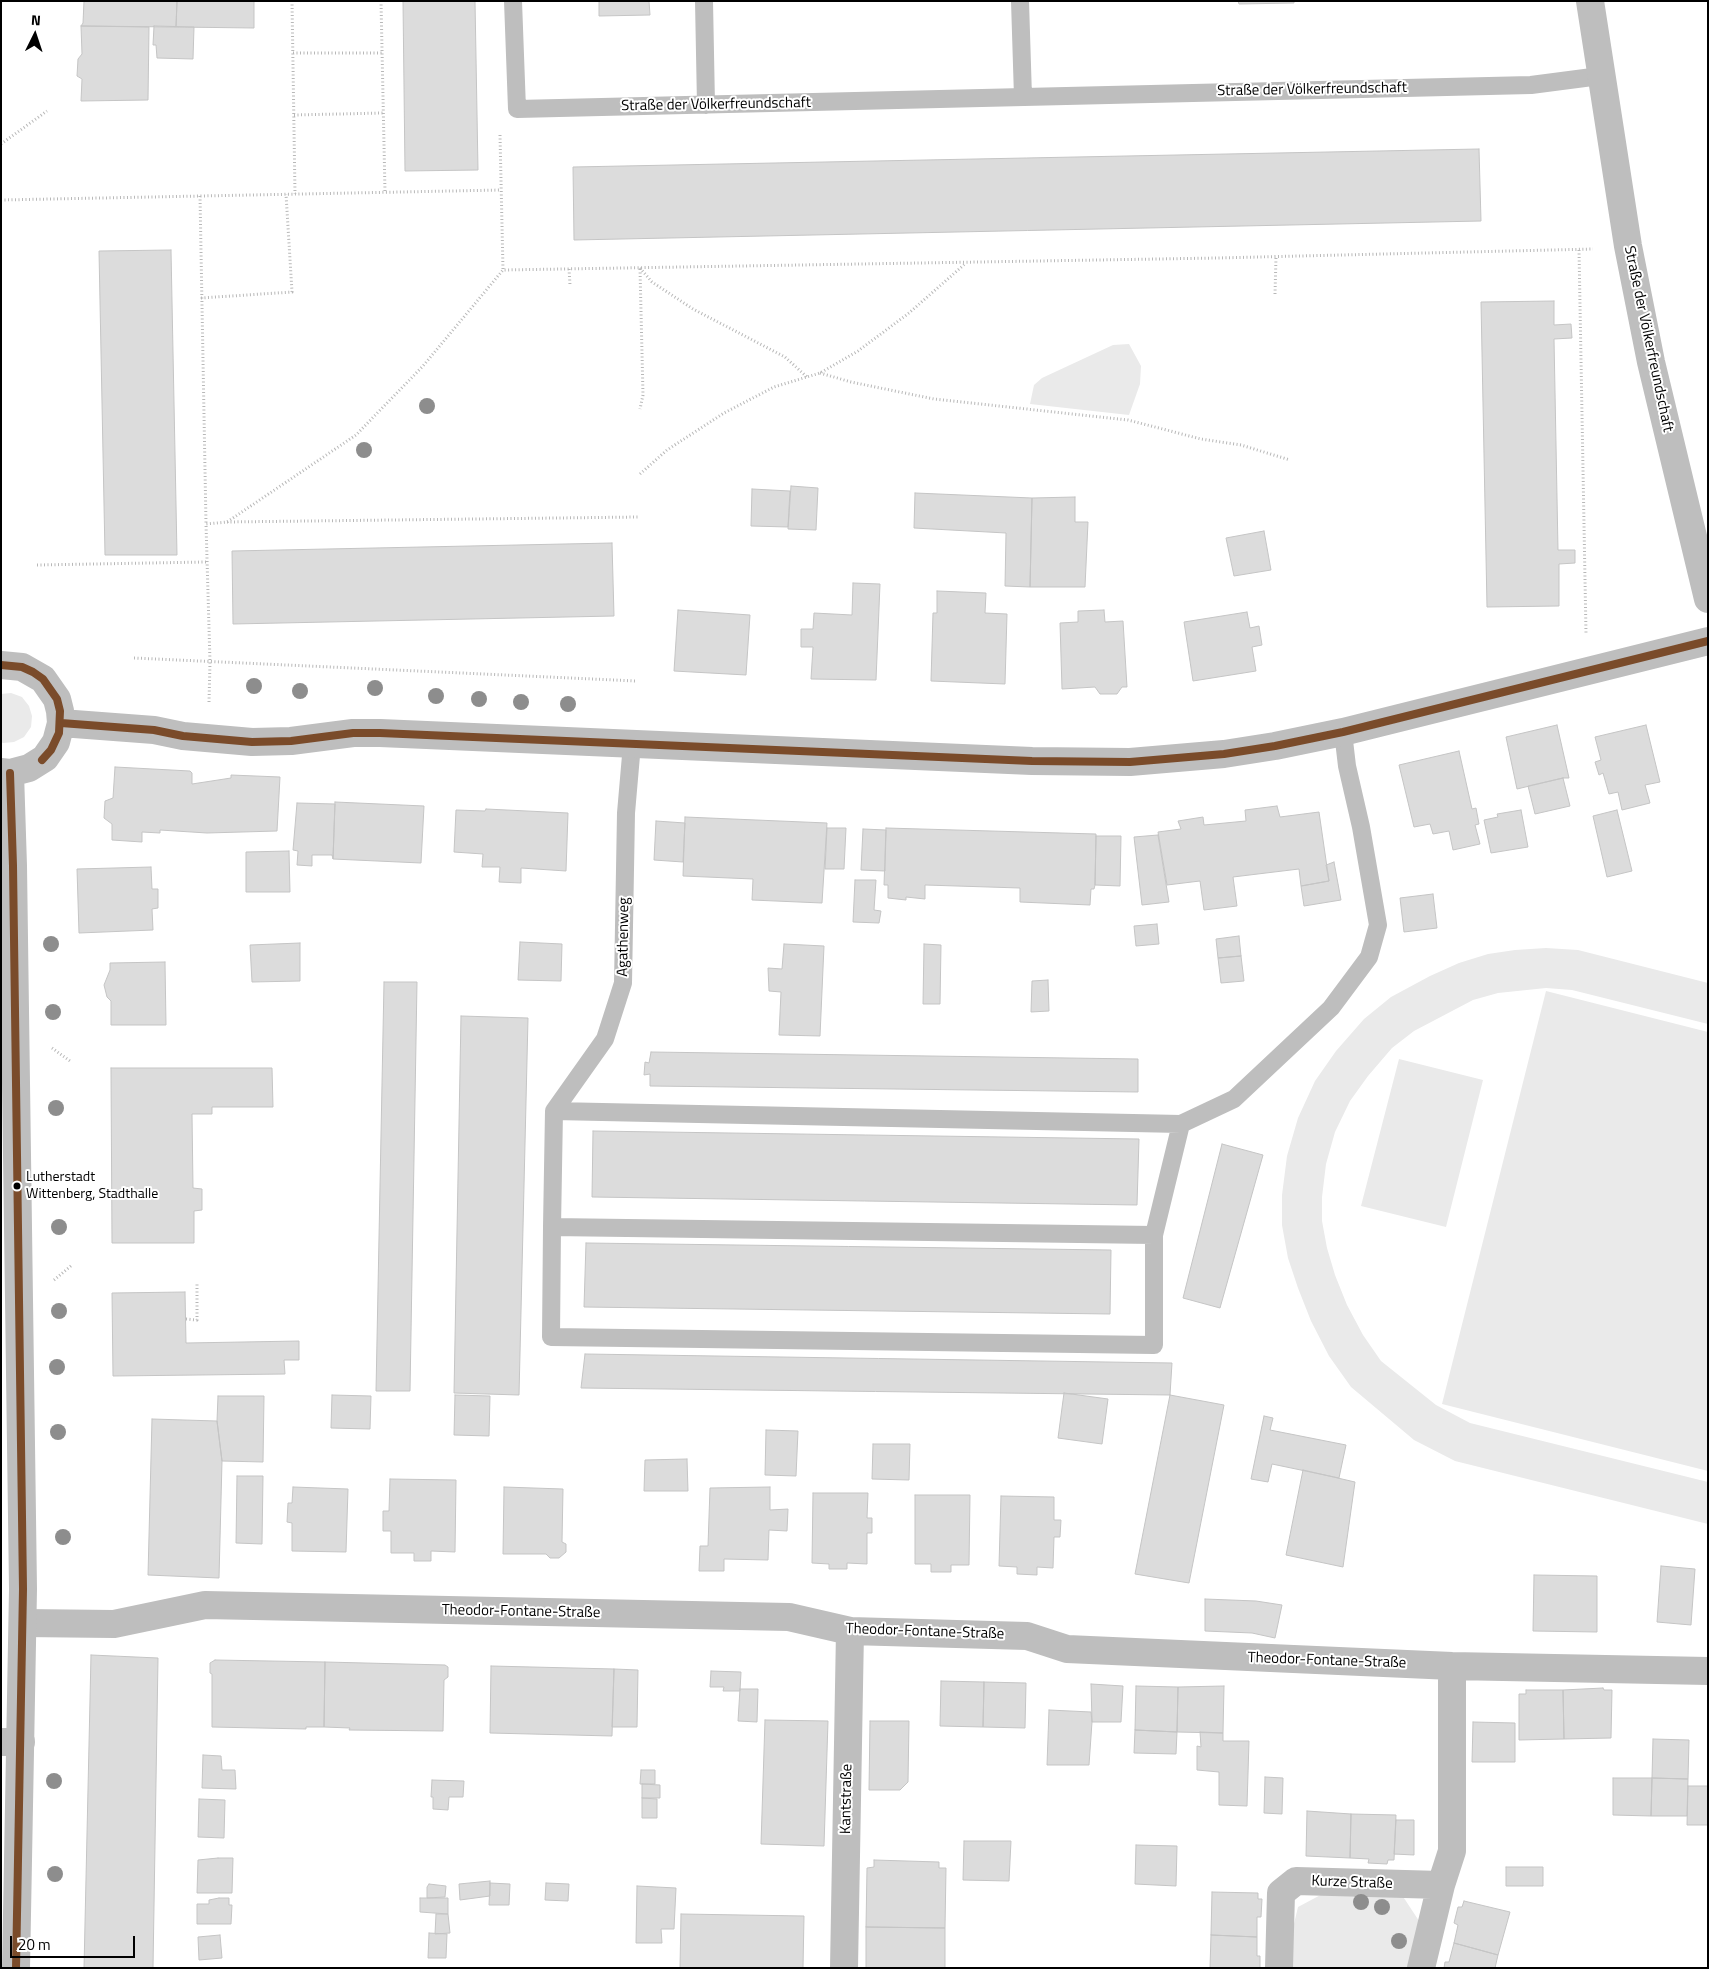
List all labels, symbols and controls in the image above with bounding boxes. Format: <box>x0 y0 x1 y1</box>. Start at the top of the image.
text: N <box>31 9 42 30</box>
north arrow <box>10 10 60 60</box>
street label: Straße der Völkerfreundschaft <box>1217 79 1407 101</box>
street label: Straße der Völkerfreundschaft <box>621 94 811 116</box>
street label: Straße der Völkerfreundschaft <box>1619 244 1677 434</box>
street label: Agathenweg <box>614 897 634 977</box>
place label: Lutherstadt Wittenberg, Stadthalle <box>26 1170 158 1202</box>
marker: Lutherstadt Wittenberg, Stadthalle <box>12 1181 22 1191</box>
street label: Theodor-Fontane-Straße <box>442 1602 600 1622</box>
street label: Theodor-Fontane-Straße <box>845 1620 1005 1644</box>
street label: Theodor-Fontane-Straße <box>1247 1649 1407 1673</box>
street label: Kantstraße <box>837 1764 857 1834</box>
street label: Kurze Straße <box>1311 1873 1393 1893</box>
scale bar <box>12 1926 138 1958</box>
text: 20 m <box>18 1933 51 1956</box>

